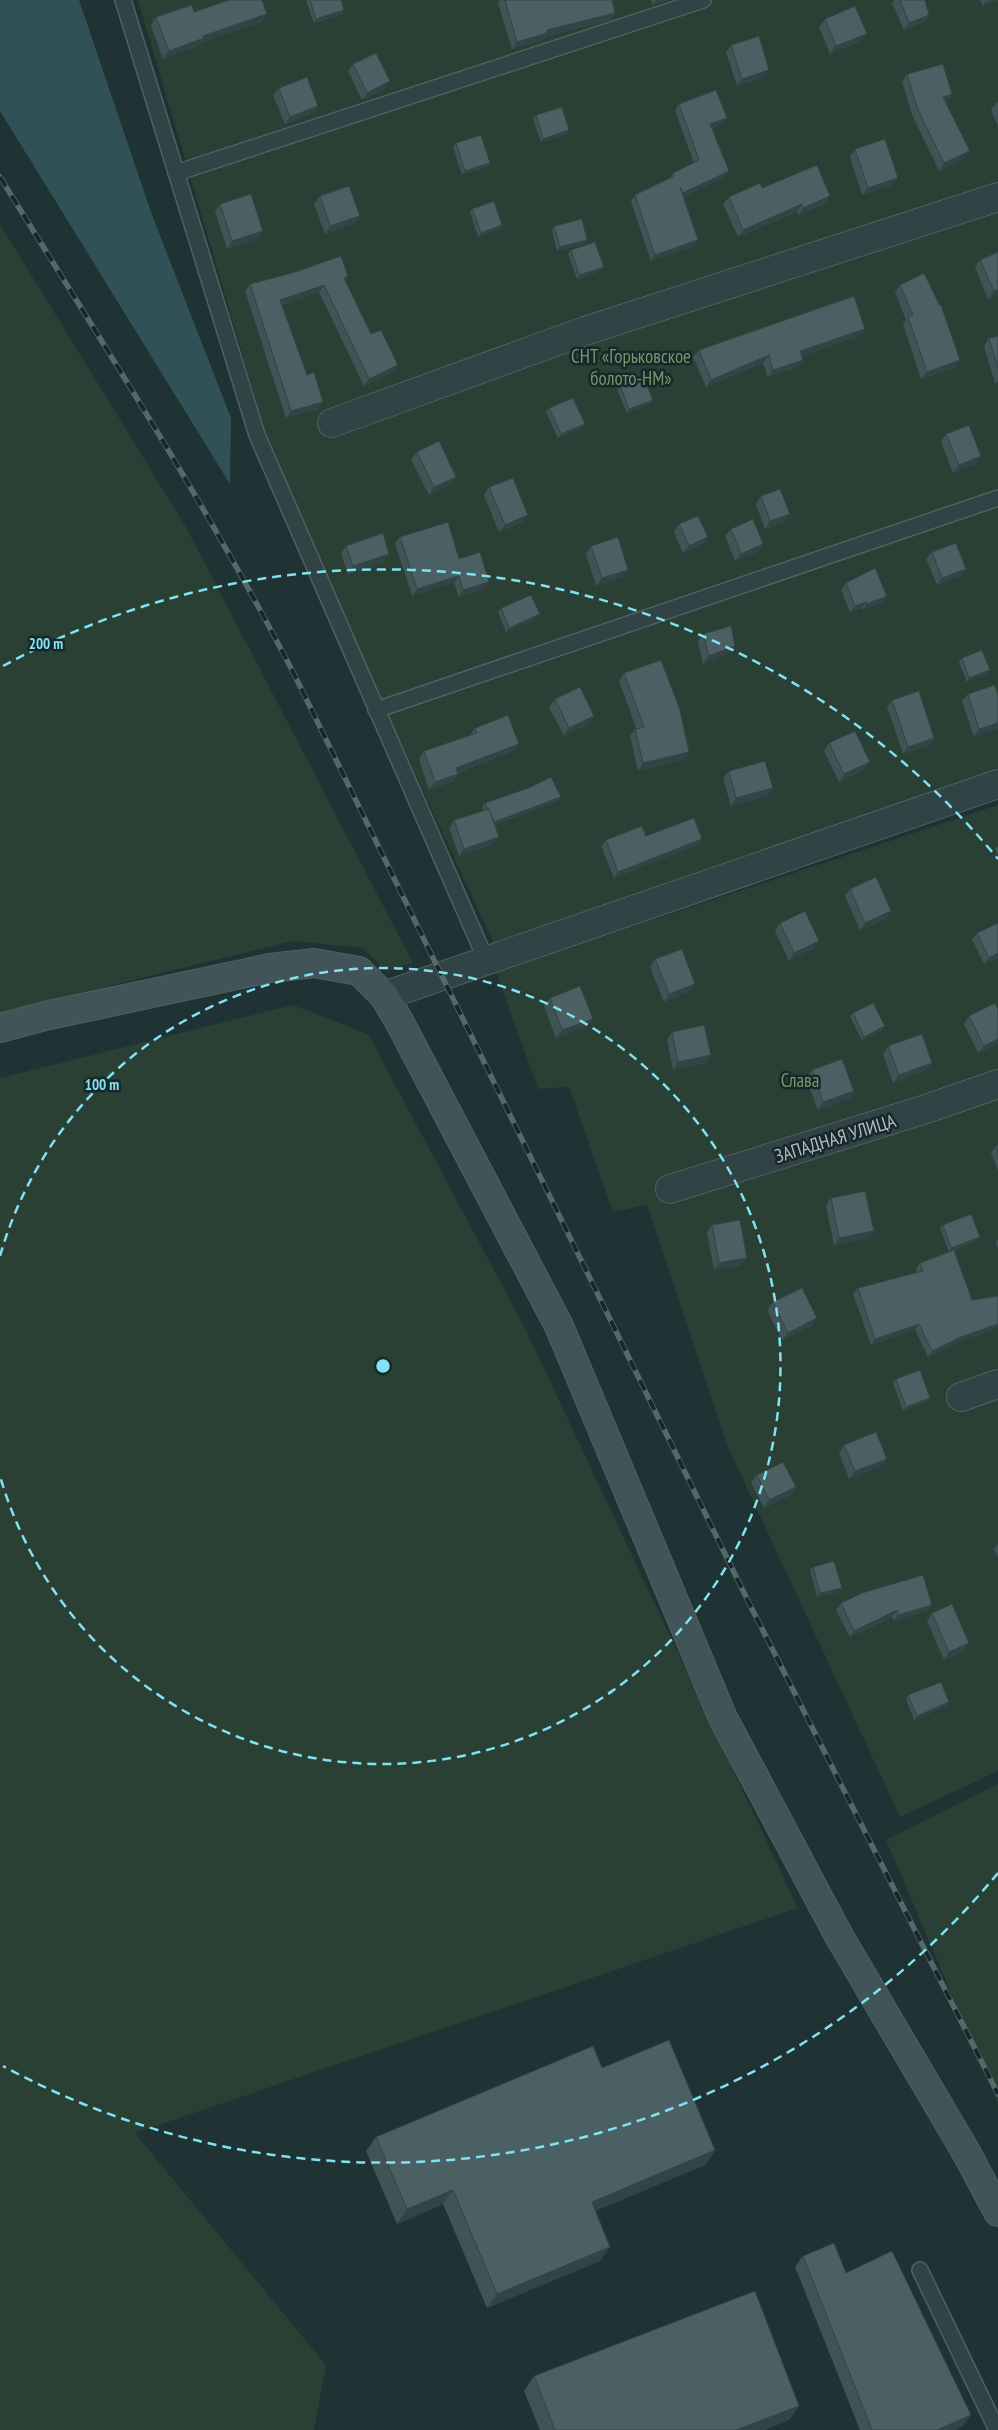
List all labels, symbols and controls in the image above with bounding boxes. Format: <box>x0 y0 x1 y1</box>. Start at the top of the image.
park label: СНТ «Горьковское болото-НМ» <box>571 344 691 390</box>
text: 200 m <box>29 634 63 653</box>
park label: Слава <box>781 1068 819 1092</box>
text: 100 m <box>85 1075 119 1094</box>
street label: ЗАПАДНАЯ УЛИЦА <box>771 1108 899 1168</box>
centre of rings <box>374 1357 392 1375</box>

